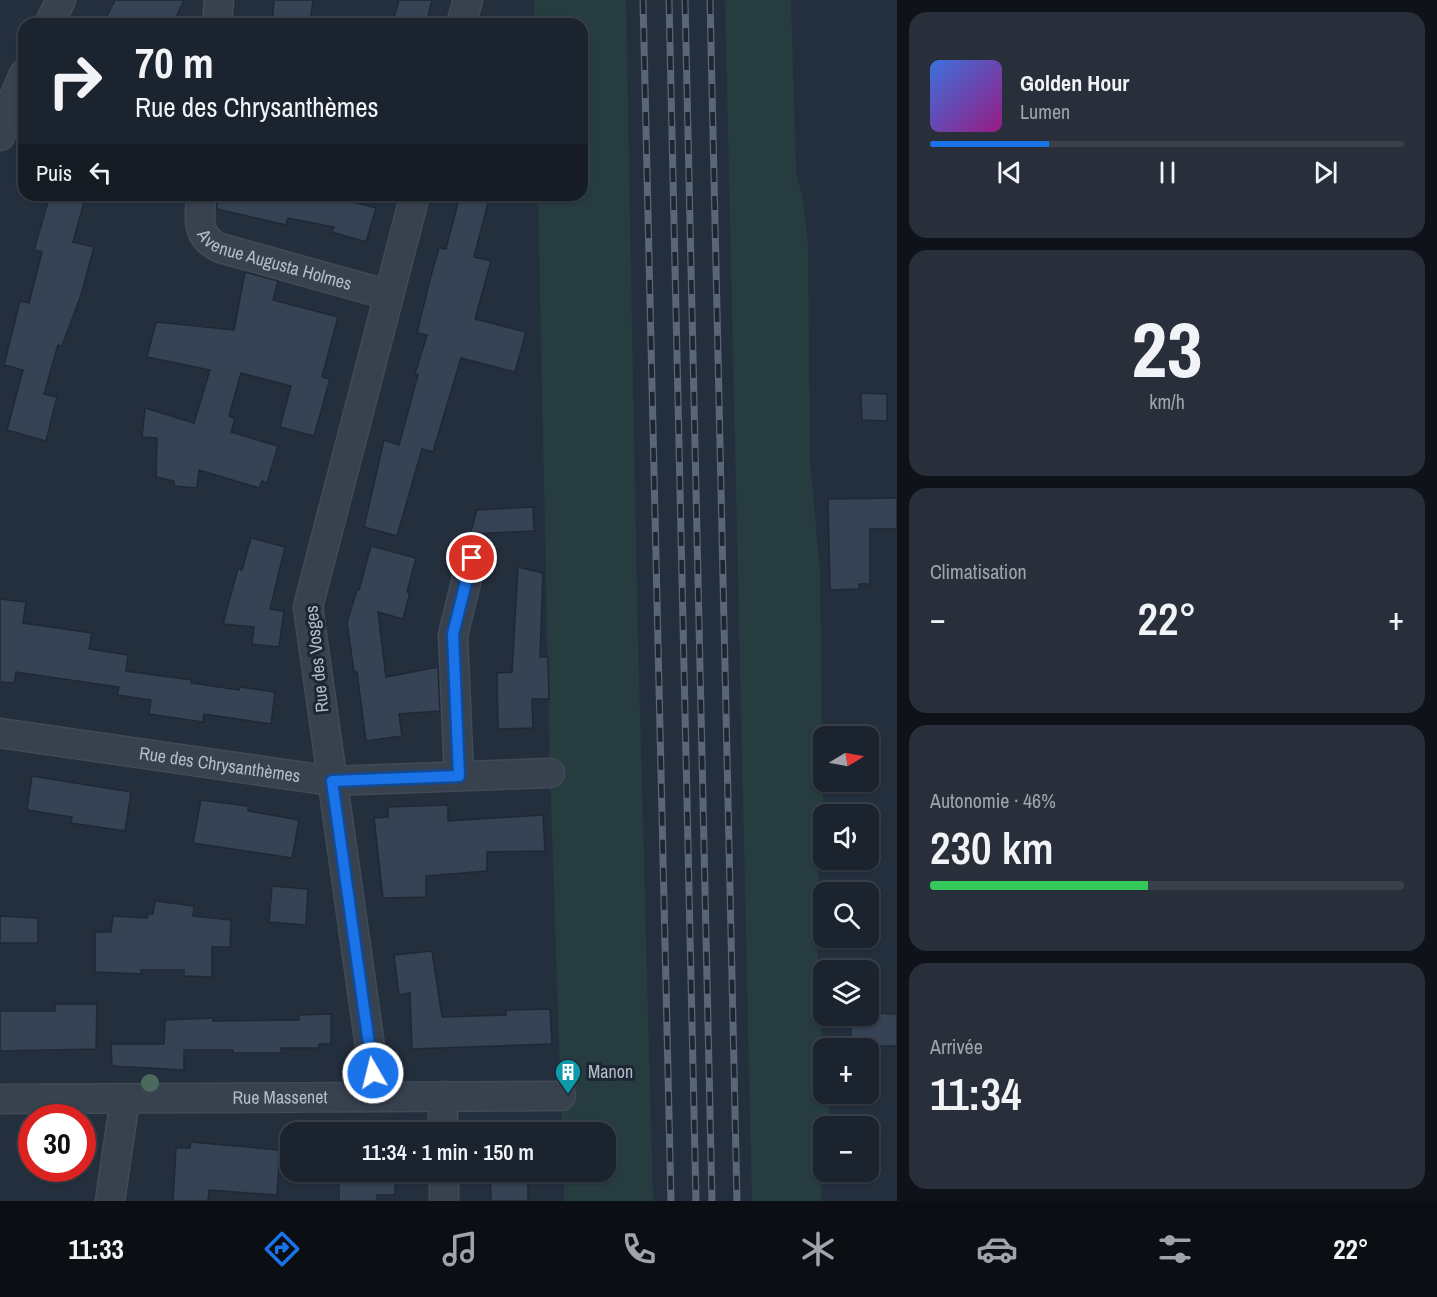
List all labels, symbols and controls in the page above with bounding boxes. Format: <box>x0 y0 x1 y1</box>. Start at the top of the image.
text: 70 m <box>135 35 214 91</box>
icon: right <box>36 42 114 120</box>
text: Golden Hour <box>1020 68 1129 98</box>
text: Rue des Chrysanthèmes <box>135 89 379 125</box>
text: Lumen <box>1020 98 1070 125</box>
icon: left <box>84 156 117 189</box>
icon: previous <box>993 156 1026 189</box>
icon: pause <box>1151 156 1184 189</box>
icon: next <box>1309 156 1342 189</box>
text: Puis <box>36 158 72 188</box>
street label: Avenue Augusta Holmes <box>191 223 355 296</box>
text: 23 <box>1131 296 1203 401</box>
text: km/h <box>1149 388 1185 415</box>
pin <box>446 532 497 583</box>
icon: arrive <box>455 541 488 574</box>
text: Climatisation <box>930 558 1027 585</box>
text: 22° <box>1137 588 1197 649</box>
text: − <box>930 596 946 640</box>
text: + <box>1388 596 1404 640</box>
street label: Rue des Vosges <box>298 604 335 714</box>
north arrow <box>813 726 879 792</box>
map controls <box>813 726 879 1182</box>
street label: Rue des Chrysanthèmes <box>138 740 302 788</box>
text: Autonomie · 46% <box>930 787 1056 814</box>
button: sound <box>813 804 879 870</box>
text: 230 km <box>930 817 1054 878</box>
button: search <box>813 882 879 948</box>
button: layers <box>813 960 879 1026</box>
text: Arrivée <box>930 1033 983 1060</box>
button: + <box>813 1038 879 1104</box>
position arrow <box>341 1041 405 1105</box>
building icon: Manon <box>553 1057 583 1095</box>
place label: Manon <box>588 1059 633 1084</box>
text: 11:34 <box>930 1063 1021 1124</box>
street label: Rue Massenet <box>232 1084 328 1110</box>
speed limit sign: 30 <box>18 1104 96 1182</box>
button: − <box>813 1116 879 1182</box>
text: 11:34 · 1 min · 150 m <box>362 1137 534 1167</box>
icon: directions <box>261 1228 303 1270</box>
icon: music <box>439 1228 481 1270</box>
icon: phone <box>618 1228 660 1270</box>
icon: climate <box>797 1228 839 1270</box>
icon: car <box>976 1228 1018 1270</box>
icon: filters <box>1154 1228 1196 1270</box>
text: 11:33 <box>68 1231 124 1267</box>
text: 22° <box>1333 1231 1369 1267</box>

